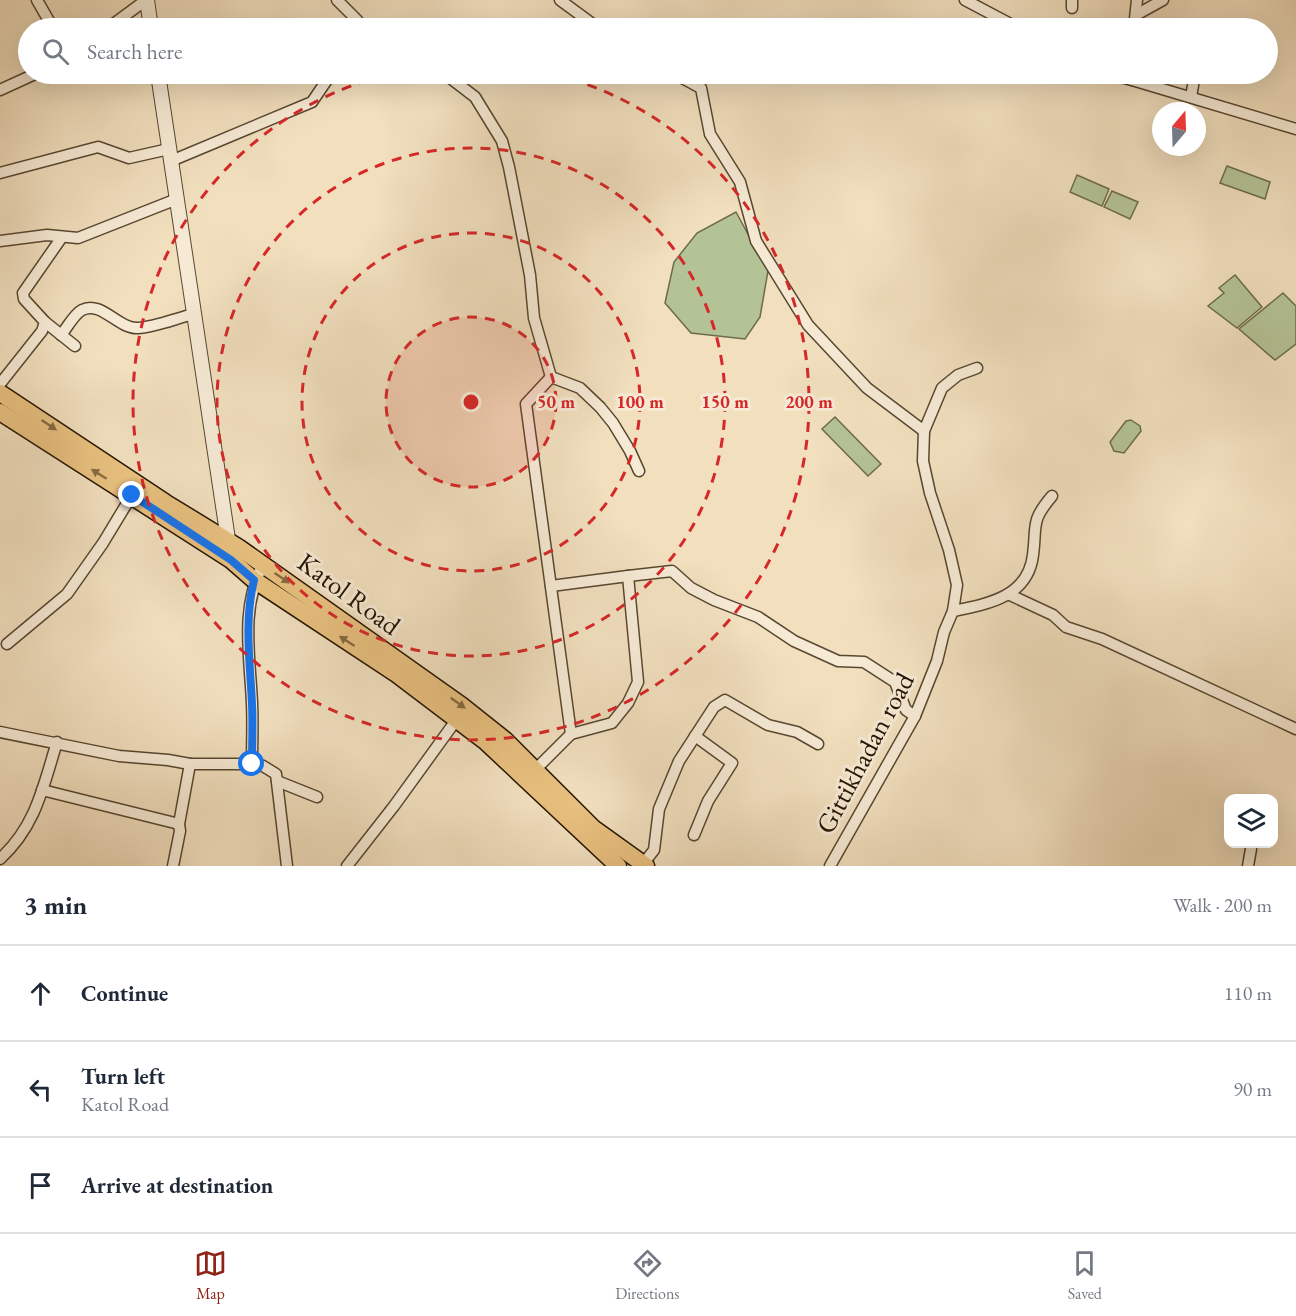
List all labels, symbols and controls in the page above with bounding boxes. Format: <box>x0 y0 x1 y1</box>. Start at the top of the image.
search box <box>18 18 1278 84</box>
icon: search <box>39 35 72 68</box>
text: Search here <box>87 37 182 66</box>
north arrow <box>1152 102 1206 156</box>
text: 50 m <box>537 390 575 413</box>
text: 100 m <box>616 390 664 413</box>
text: 150 m <box>701 390 749 413</box>
text: 200 m <box>785 390 833 413</box>
centre of rings <box>461 392 481 412</box>
one-way arrow <box>41 419 58 430</box>
one-way arrow <box>90 469 107 480</box>
route end <box>118 481 144 507</box>
street label: Katol Road <box>291 544 408 643</box>
one-way arrow <box>274 572 290 584</box>
one-way arrow <box>339 636 356 647</box>
street label: Gittikhadan road <box>807 666 922 839</box>
one-way arrow <box>450 697 466 709</box>
route start <box>238 750 264 776</box>
map controls <box>1224 794 1278 848</box>
button: layers <box>1224 794 1278 848</box>
text: 3 min <box>24 888 87 922</box>
text: Walk · 200 m <box>1173 892 1272 918</box>
icon: ahead <box>24 977 57 1010</box>
text: Continue <box>81 979 168 1008</box>
text: 110 m <box>1224 980 1272 1006</box>
text: Turn left <box>81 1062 165 1091</box>
icon: left <box>24 1073 57 1106</box>
text: 90 m <box>1233 1076 1272 1102</box>
text: Katol Road <box>81 1091 169 1117</box>
icon: arrive <box>24 1169 57 1202</box>
text: Arrive at destination <box>81 1171 273 1200</box>
tab: Map <box>194 1247 227 1304</box>
tab: Directions <box>615 1247 680 1304</box>
tab: Saved <box>1068 1247 1102 1304</box>

